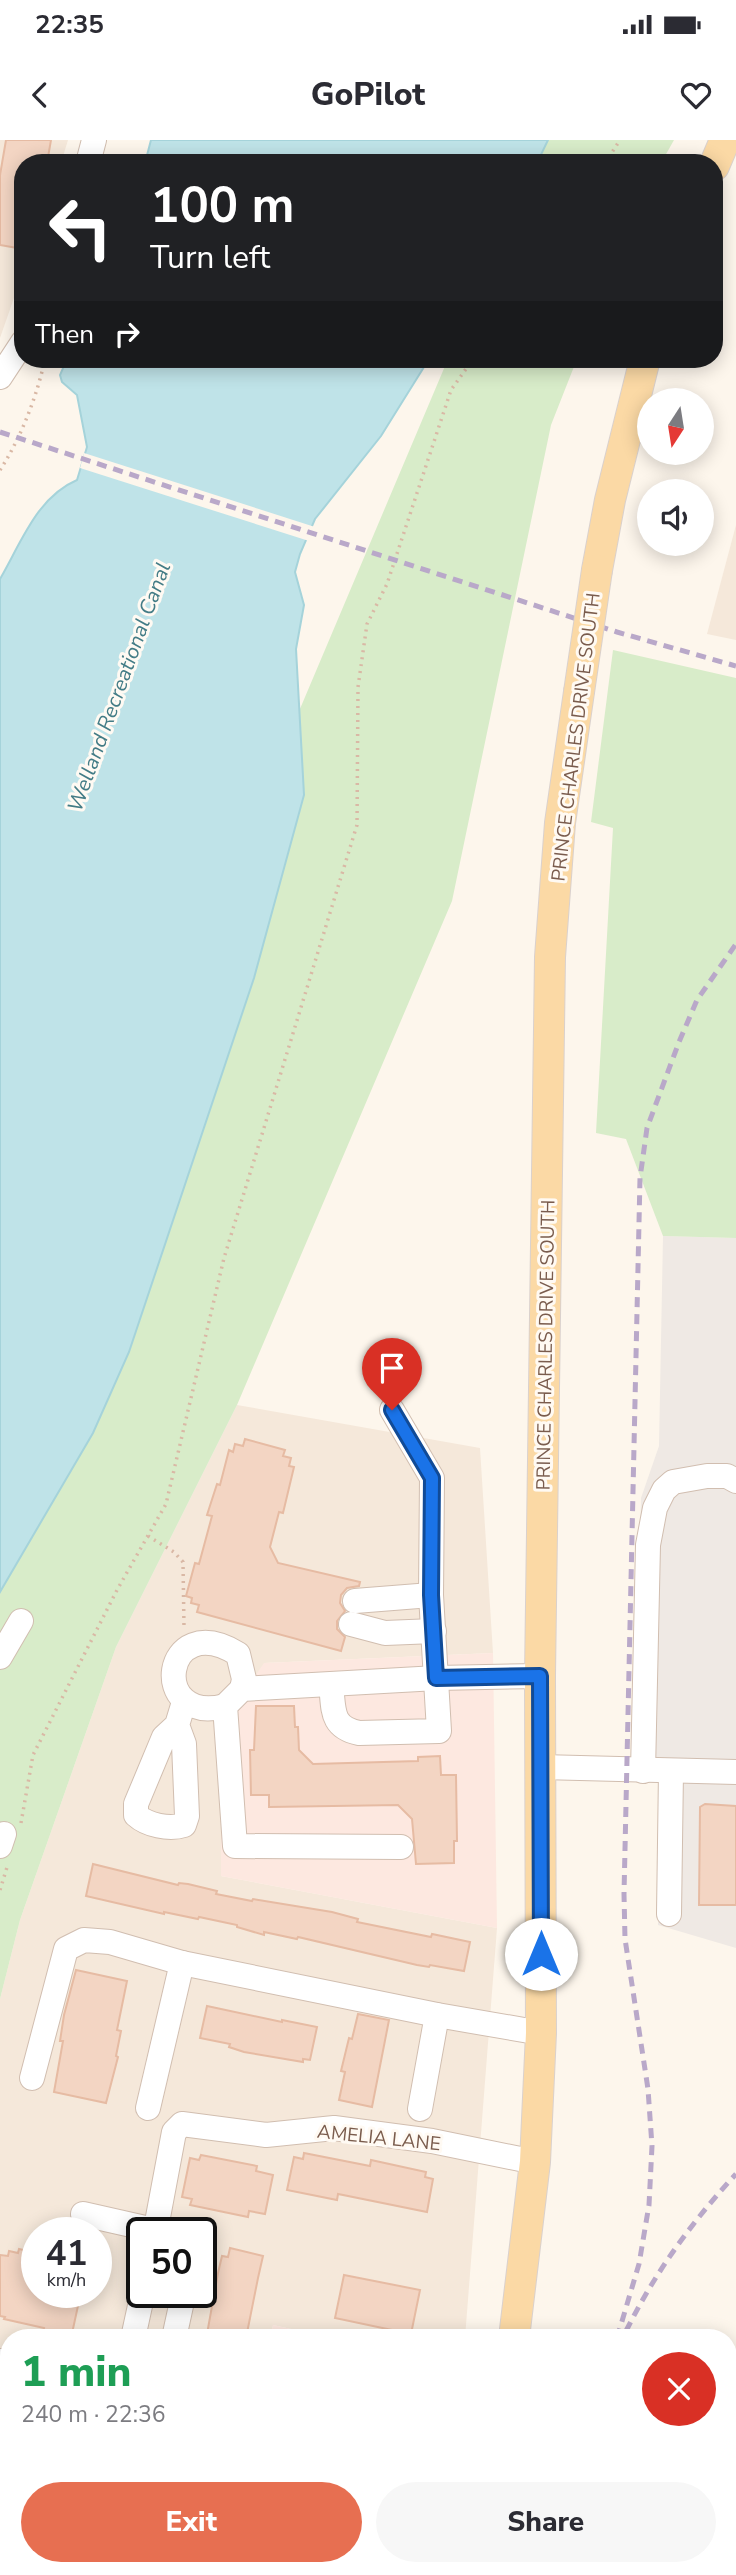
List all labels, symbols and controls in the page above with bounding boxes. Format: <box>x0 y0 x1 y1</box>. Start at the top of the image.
text: 22:35 <box>35 7 104 42</box>
text: GoPilot <box>311 73 425 116</box>
icon: back <box>21 76 59 114</box>
icon: heart <box>677 76 715 114</box>
text: 100 m <box>150 172 294 239</box>
icon: left <box>35 182 126 273</box>
text: Turn left <box>150 236 270 279</box>
icon: right <box>108 315 146 353</box>
text: Then <box>35 317 94 352</box>
north arrow <box>637 388 714 466</box>
map controls <box>637 388 714 556</box>
button: sound <box>637 479 714 556</box>
water label: Welland Recreational Canal <box>61 558 177 816</box>
street label: PRINCE CHARLES DRIVE SOUTH <box>545 591 607 883</box>
street label: PRINCE CHARLES DRIVE SOUTH <box>530 1199 562 1491</box>
pin <box>362 1338 422 1410</box>
icon: arrive <box>373 1349 411 1387</box>
position arrow <box>504 1917 578 1991</box>
street label: AMELIA LANE <box>316 2119 442 2157</box>
speed limit sign: 50 <box>126 2217 217 2308</box>
text: 41 <box>45 2230 88 2277</box>
text: km/h <box>47 2268 86 2292</box>
text: 1 min <box>21 2344 131 2401</box>
button: close <box>642 2352 716 2426</box>
text: 240 m · 22:36 <box>21 2399 166 2430</box>
button: Exit <box>21 2482 362 2562</box>
button: Share <box>376 2482 716 2562</box>

